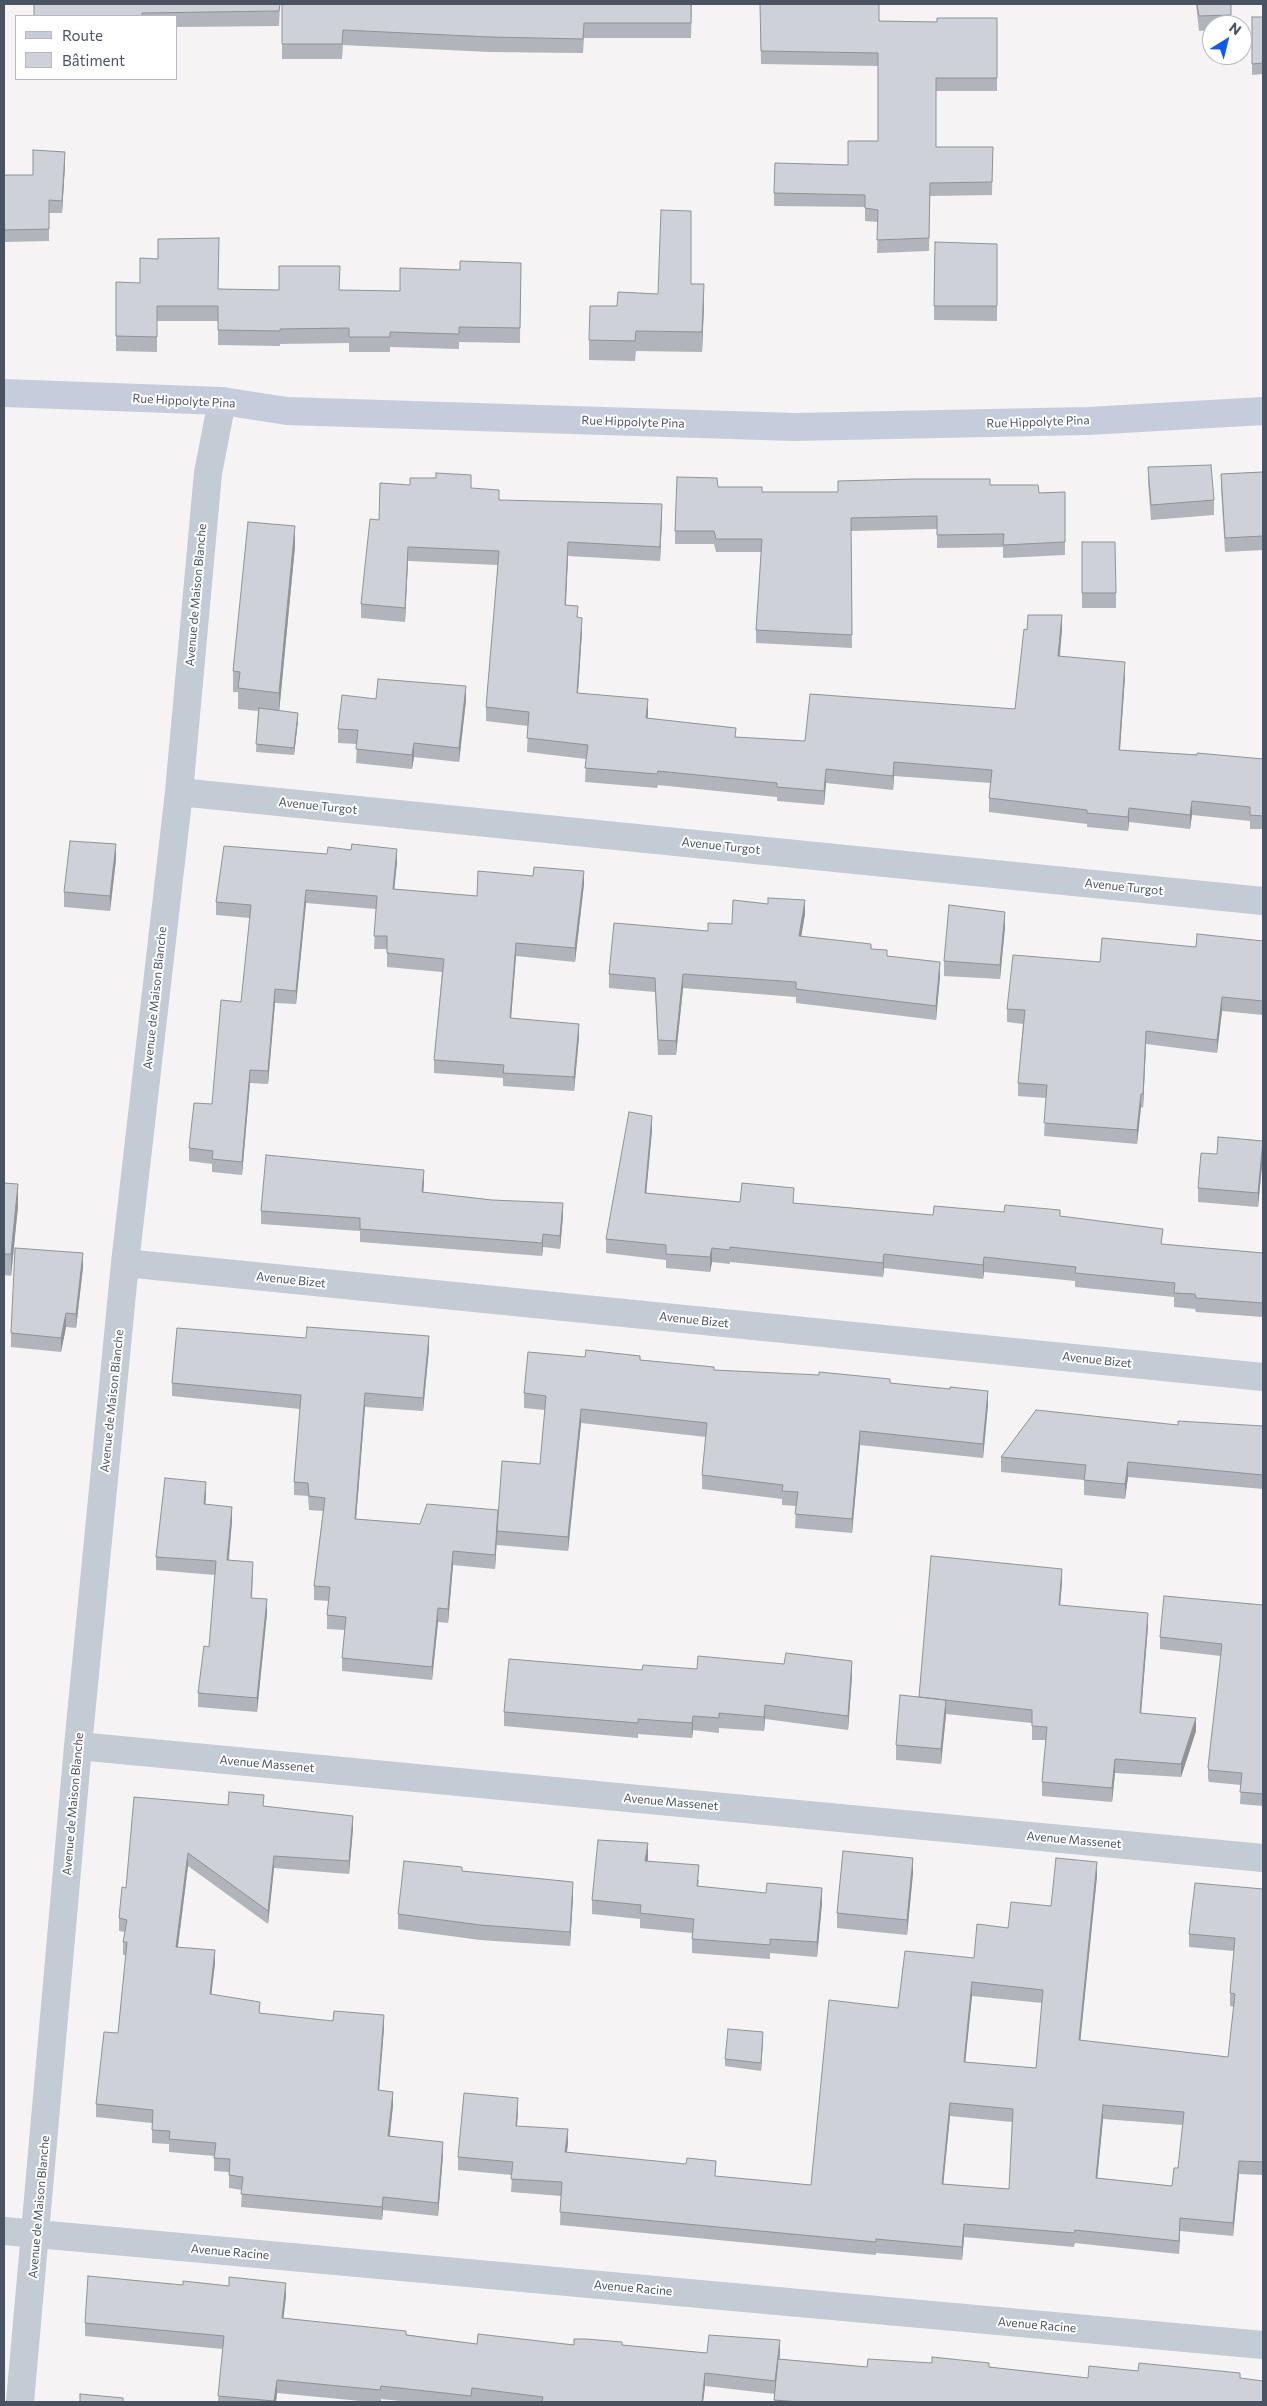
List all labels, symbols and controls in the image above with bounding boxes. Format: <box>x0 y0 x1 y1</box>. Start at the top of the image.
legend <box>15 15 178 80</box>
north arrow <box>1202 15 1252 65</box>
text: N <box>1226 18 1245 38</box>
text: Route <box>62 26 103 44</box>
text: Bâtiment <box>62 51 125 69</box>
street label: Rue Hippolyte Pina <box>132 391 236 411</box>
street label: Rue Hippolyte Pina <box>581 413 685 431</box>
street label: Rue Hippolyte Pina <box>986 413 1090 431</box>
street label: Avenue de Maison Blanche <box>183 523 209 667</box>
street label: Avenue Turgot <box>278 795 358 817</box>
street label: Avenue Turgot <box>681 835 761 857</box>
street label: Avenue Turgot <box>1084 876 1164 898</box>
street label: Avenue de Maison Blanche <box>140 926 170 1070</box>
street label: Avenue Bizet <box>255 1269 327 1291</box>
street label: Avenue Bizet <box>658 1309 730 1331</box>
street label: Avenue de Maison Blanche <box>97 1329 127 1473</box>
street label: Avenue Bizet <box>1061 1349 1133 1371</box>
street label: Avenue de Maison Blanche <box>60 1732 86 1876</box>
street label: Avenue Massenet <box>219 1753 315 1775</box>
street label: Avenue Massenet <box>623 1791 719 1813</box>
street label: Avenue Massenet <box>1026 1829 1122 1851</box>
street label: Avenue de Maison Blanche <box>26 2135 52 2279</box>
street label: Avenue Racine <box>190 2241 270 2263</box>
street label: Avenue Racine <box>593 2277 673 2299</box>
street label: Avenue Racine <box>997 2314 1077 2336</box>

